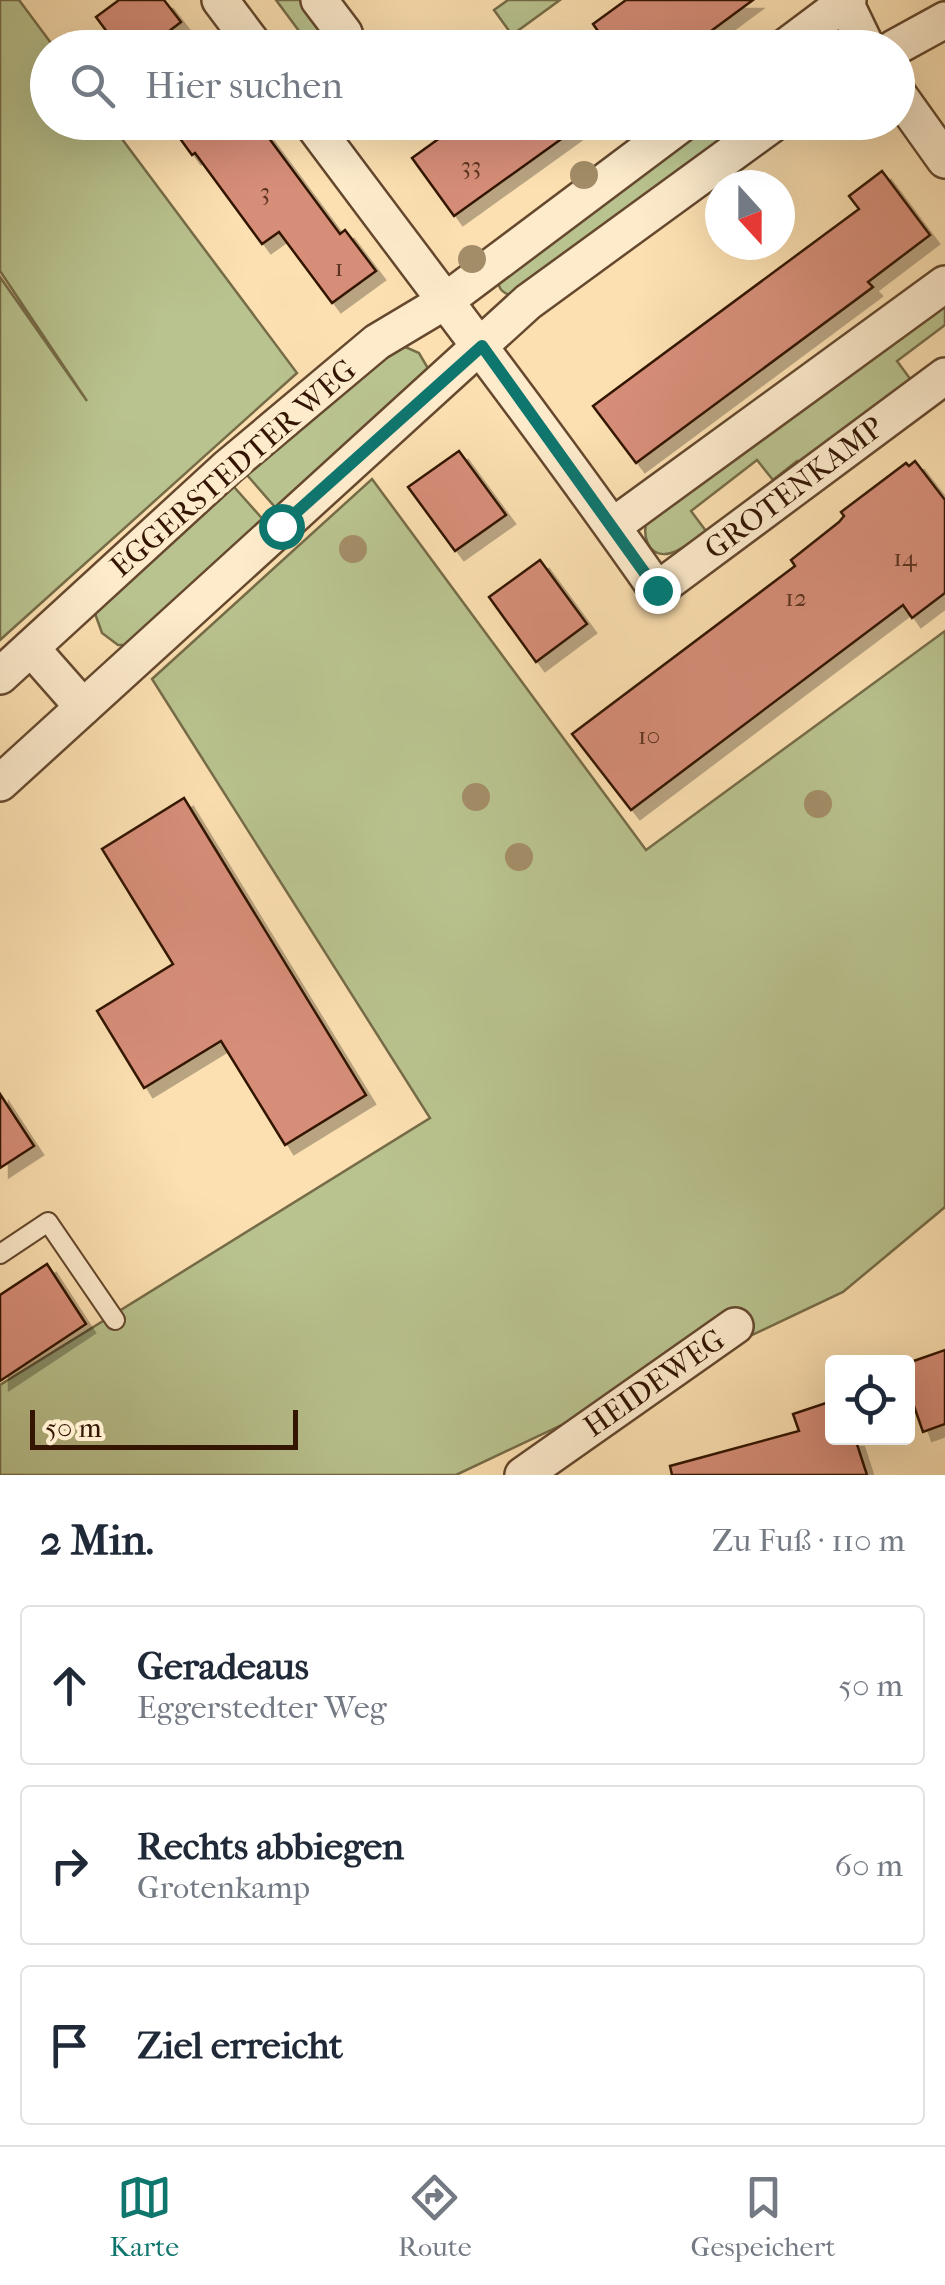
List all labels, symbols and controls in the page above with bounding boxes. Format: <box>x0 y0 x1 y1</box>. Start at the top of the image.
search box <box>30 30 915 140</box>
icon: search <box>65 58 120 113</box>
text: Hier suchen <box>145 63 343 108</box>
house number: 33 <box>461 151 481 180</box>
north arrow <box>705 170 795 260</box>
house number: 3 <box>260 177 270 206</box>
house number: 1 <box>335 253 343 282</box>
street label: EGGERSTEDTER WEG <box>104 352 363 584</box>
street label: GROTENKAMP <box>698 410 890 567</box>
route start <box>259 504 305 550</box>
house number: 14 <box>893 543 918 572</box>
route end <box>635 568 681 614</box>
house number: 12 <box>785 583 807 612</box>
house number: 10 <box>638 721 660 750</box>
street label: HEIDEWEG <box>577 1322 731 1445</box>
map controls <box>825 1355 915 1445</box>
button: locate <box>825 1355 915 1445</box>
scale bar <box>30 1405 298 1450</box>
text: 50 m <box>45 1411 102 1444</box>
text: 2 Min. <box>40 1516 154 1565</box>
text: Zu Fuß · 110 m <box>712 1522 905 1559</box>
text: Geradeaus <box>137 1644 309 1689</box>
icon: ahead <box>42 1658 97 1713</box>
text: 50 m <box>838 1667 903 1704</box>
text: Eggerstedter Weg <box>137 1689 387 1726</box>
text: Rechts abbiegen <box>137 1824 404 1869</box>
icon: right <box>42 1838 97 1893</box>
text: 60 m <box>835 1847 903 1884</box>
text: Grotenkamp <box>137 1869 310 1906</box>
icon: arrive <box>42 2018 97 2073</box>
text: Ziel erreicht <box>137 2023 343 2068</box>
tab: Karte <box>110 2170 179 2263</box>
tab: Route <box>398 2170 472 2263</box>
tab: Gespeichert <box>691 2170 835 2263</box>

